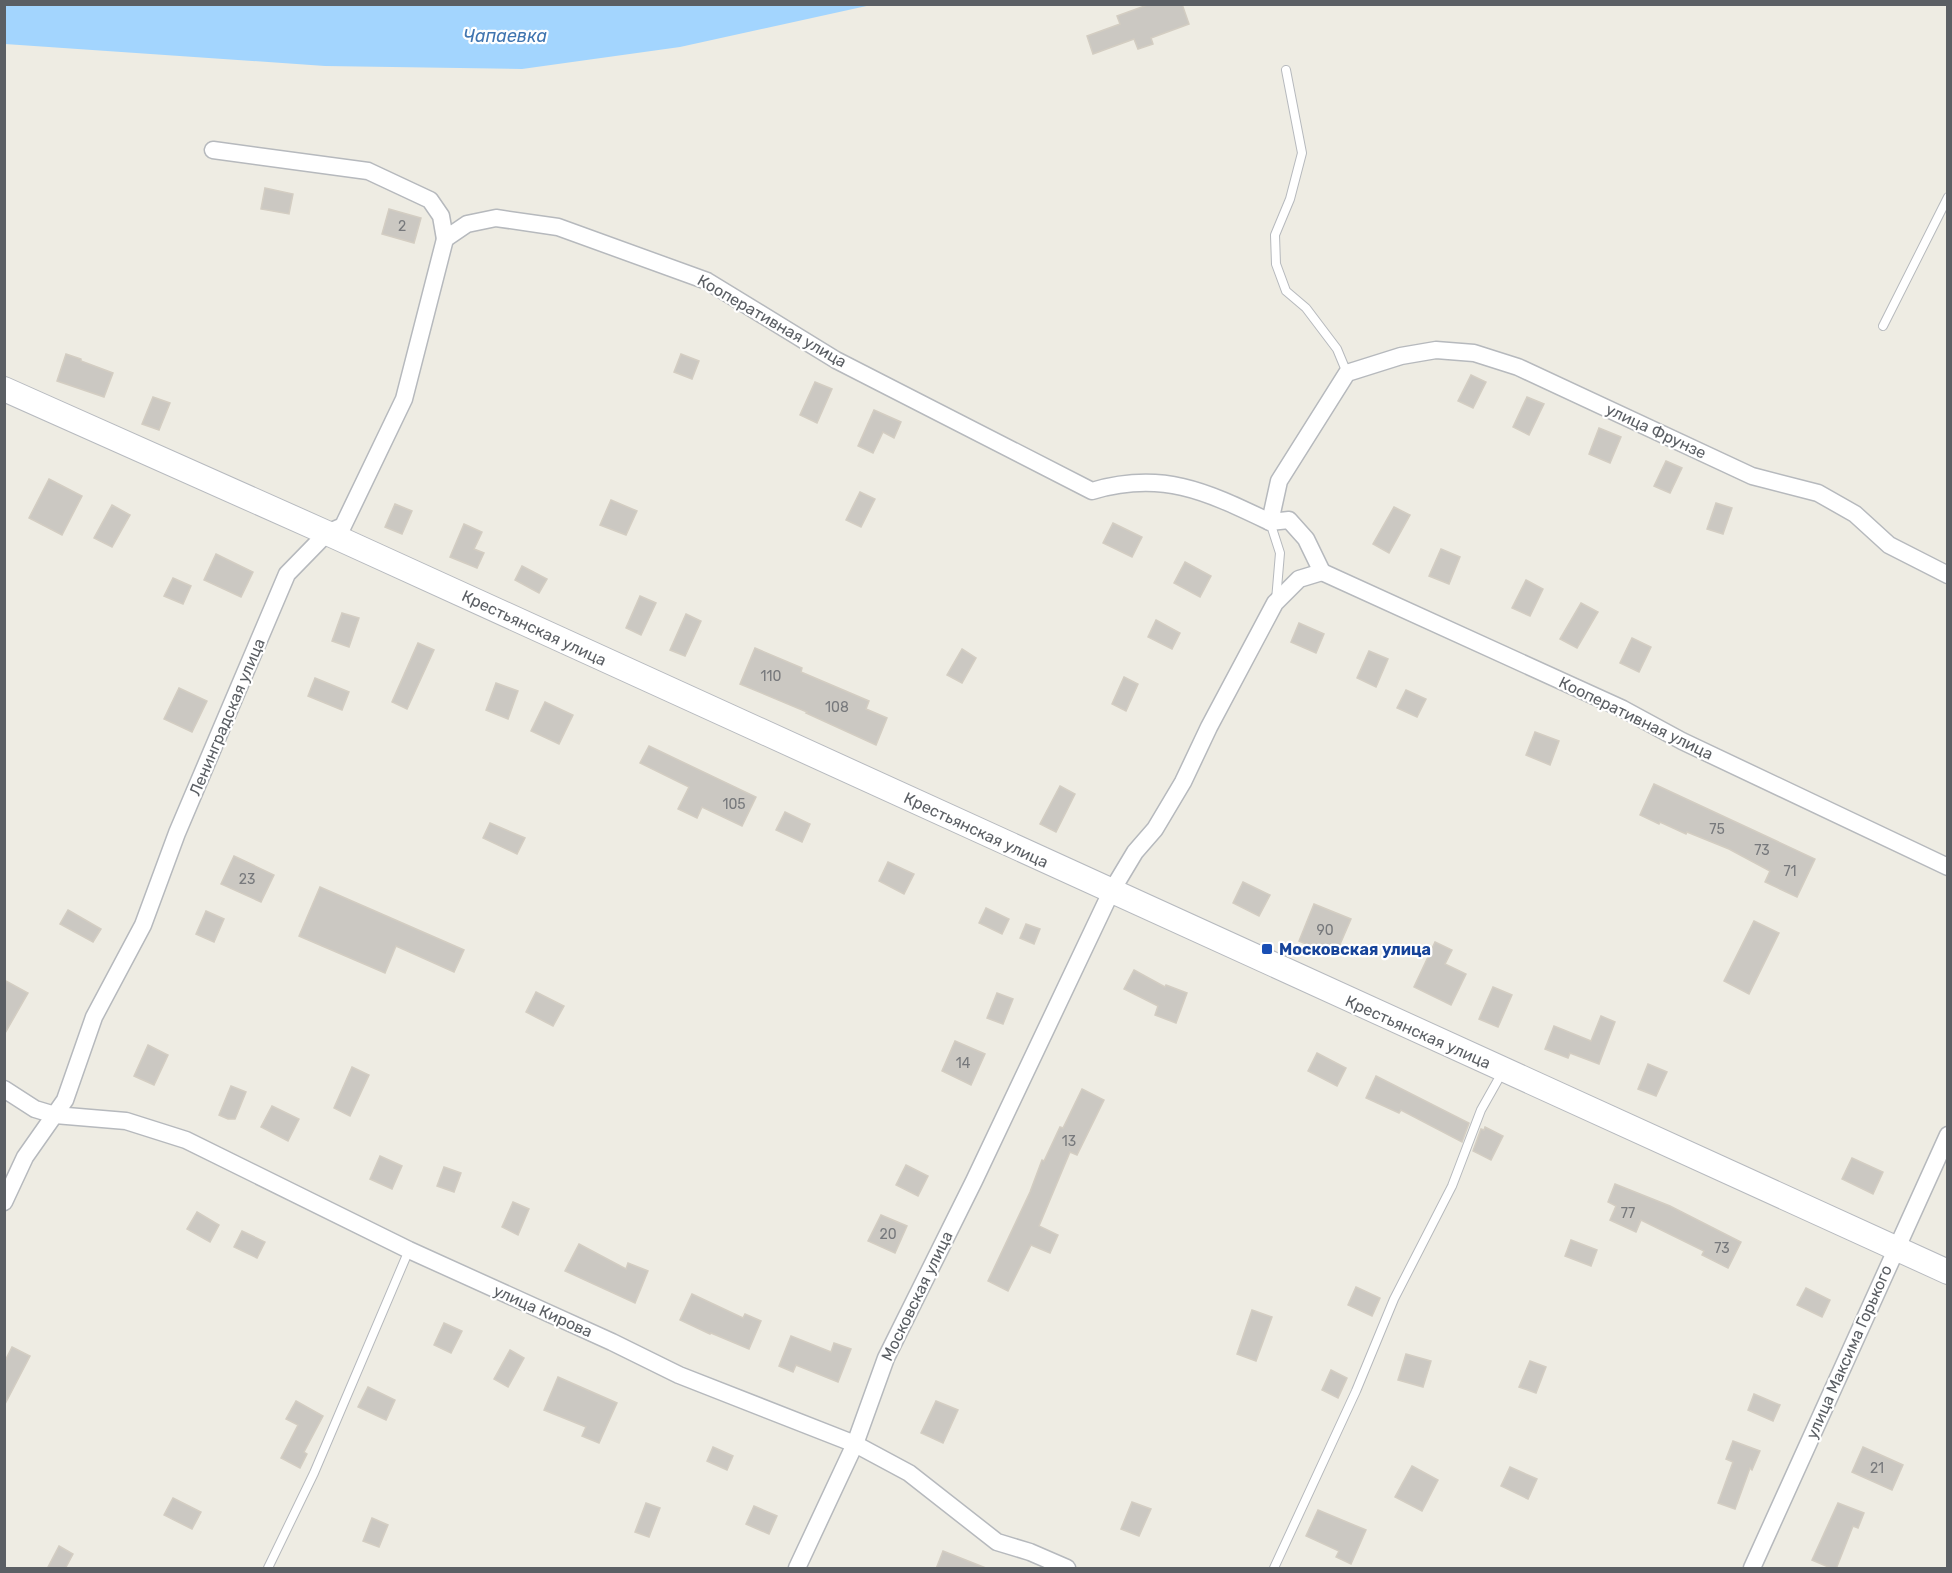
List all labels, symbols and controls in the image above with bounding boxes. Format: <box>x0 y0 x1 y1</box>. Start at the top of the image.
water label: Чапаевка <box>463 25 547 47</box>
house number: 2 <box>398 218 406 235</box>
street label: Кооперативная улица <box>694 270 850 372</box>
street label: улица Фрунзе <box>1603 399 1709 463</box>
street label: Крестьянская улица <box>459 586 609 670</box>
street label: Ленинградская улица <box>185 635 269 799</box>
house number: 110 <box>761 668 782 685</box>
street label: Кооперативная улица <box>1556 672 1716 764</box>
house number: 108 <box>825 699 849 716</box>
street label: Крестьянская улица <box>901 788 1051 872</box>
house number: 105 <box>722 796 746 813</box>
house number: 75 <box>1709 821 1725 838</box>
house number: 73 <box>1754 842 1770 859</box>
house number: 71 <box>1783 863 1797 880</box>
house number: 23 <box>239 871 255 888</box>
house number: 90 <box>1316 922 1334 939</box>
place label: Московская улица <box>1279 940 1431 959</box>
marker: Московская улица <box>1260 942 1274 956</box>
street label: Крестьянская улица <box>1342 991 1494 1073</box>
house number: 14 <box>956 1055 971 1072</box>
house number: 13 <box>1062 1133 1076 1150</box>
house number: 77 <box>1621 1205 1635 1222</box>
house number: 20 <box>879 1226 897 1243</box>
street label: Московская улица <box>877 1228 957 1364</box>
house number: 73 <box>1714 1240 1730 1257</box>
street label: улица Максима Горького <box>1802 1262 1896 1442</box>
street label: улица Кирова <box>491 1281 595 1341</box>
house number: 21 <box>1870 1460 1884 1477</box>

